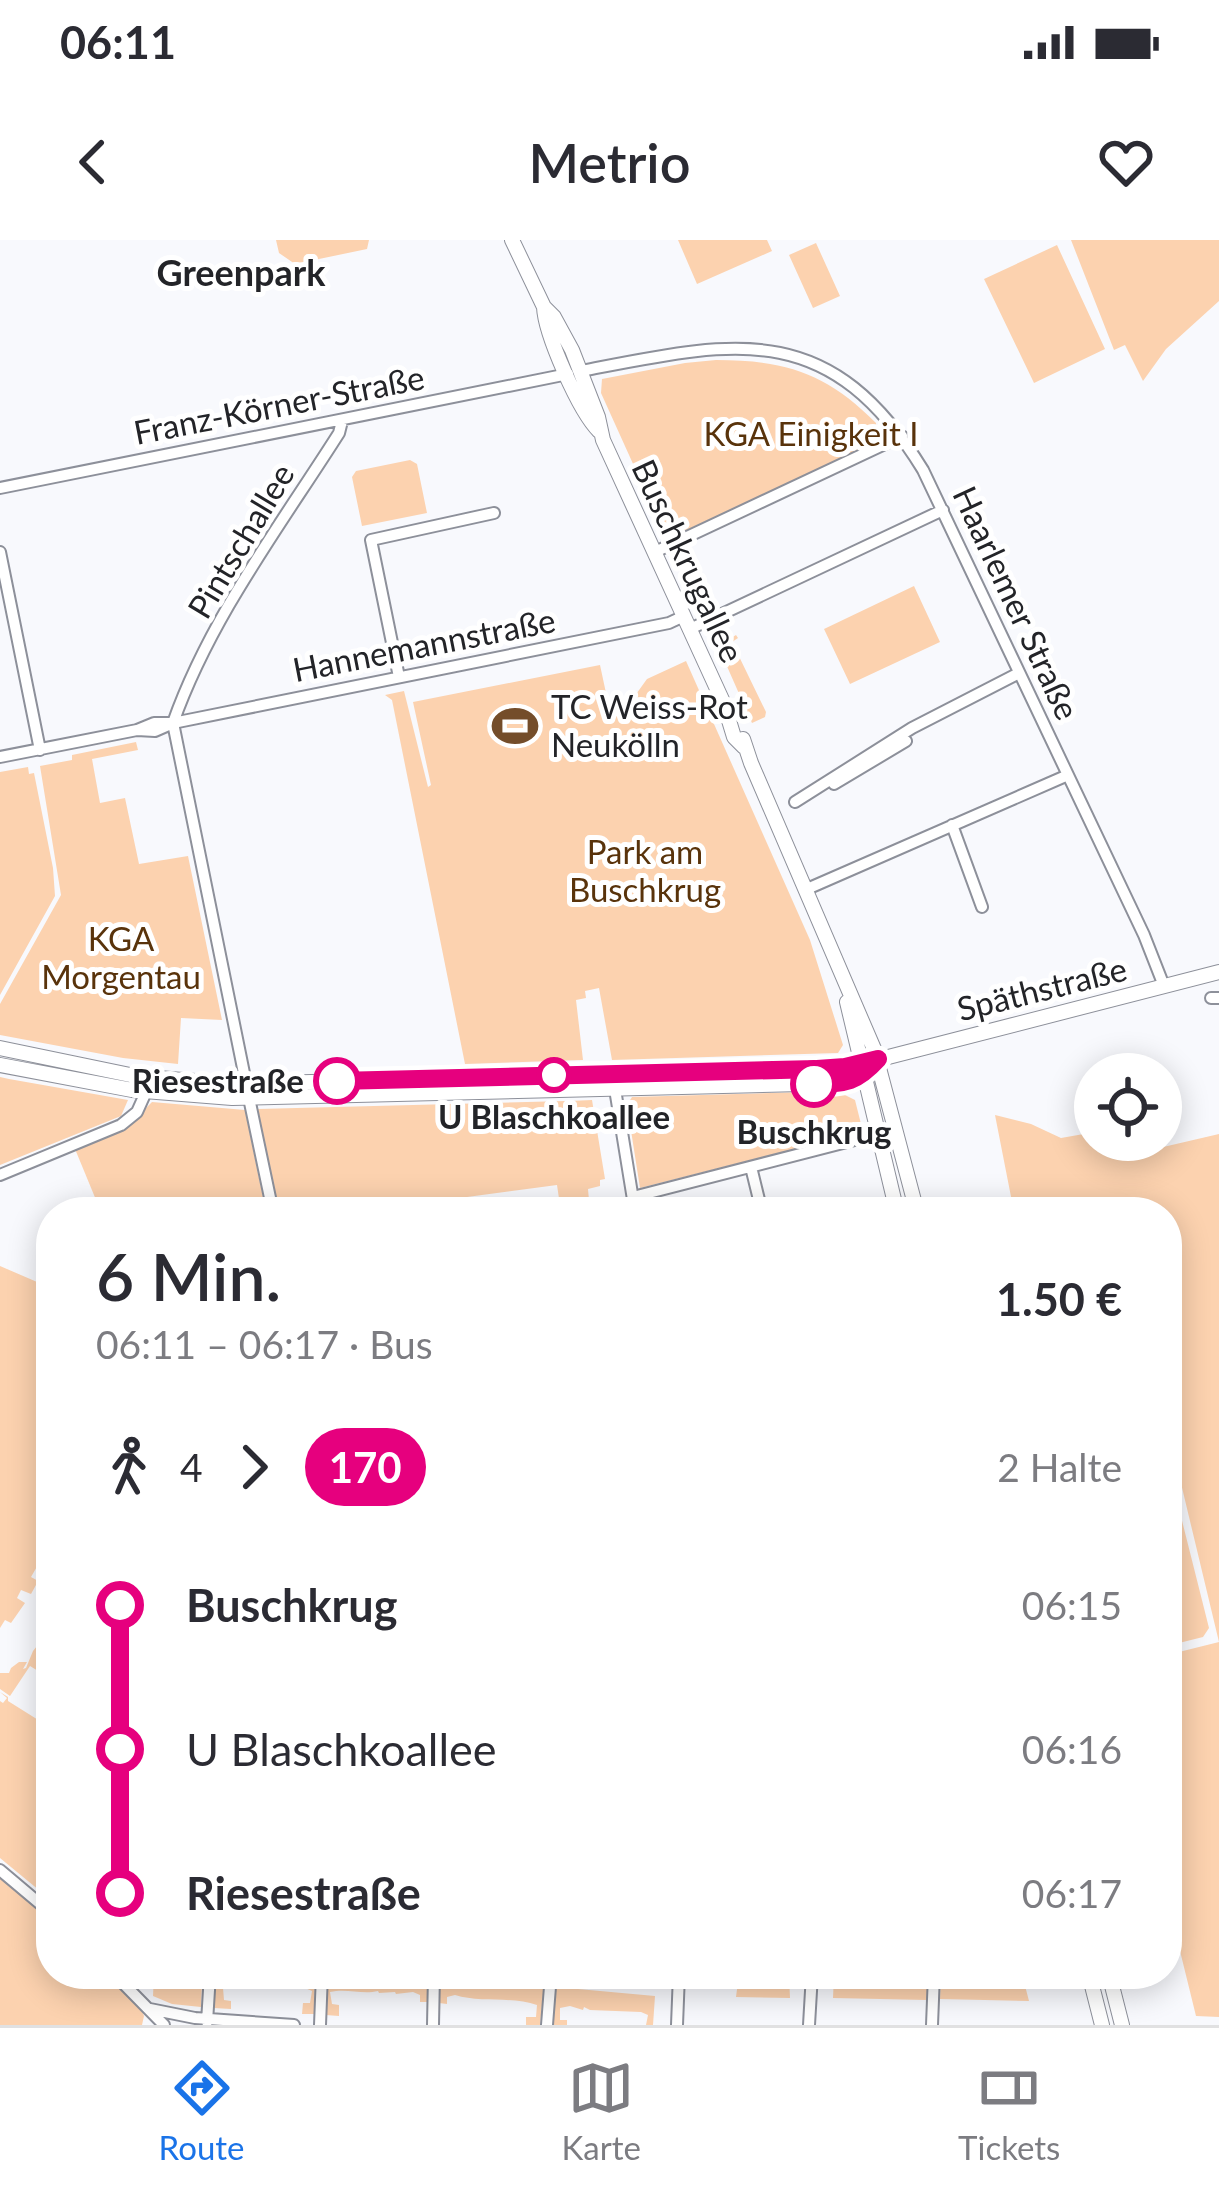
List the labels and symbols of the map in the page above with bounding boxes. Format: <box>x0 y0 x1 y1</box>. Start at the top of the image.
district label: Greenpark <box>157 250 326 294</box>
street label: Franz-Körner-Straße <box>130 356 428 452</box>
park label: KGA Einigkeit I <box>703 413 919 453</box>
street label: Buschkrugallee <box>625 453 753 668</box>
street label: Pintschallee <box>178 456 302 625</box>
street label: Haarlemer Straße <box>945 480 1088 726</box>
street label: Hannemannstraße <box>289 599 558 689</box>
place label: TC Weiss-Rot Neukölln <box>551 686 748 764</box>
sports icon: TC Weiss-Rot Neukölln <box>490 701 540 751</box>
park label: Park am Buschkrug <box>569 831 721 909</box>
park label: KGA Morgentau <box>41 918 201 996</box>
street label: Späthstraße <box>953 948 1131 1028</box>
marker: Riesestraße <box>315 1059 359 1103</box>
marker: U Blaschkoallee <box>538 1059 570 1091</box>
place label: Riesestraße <box>132 1060 304 1100</box>
marker: Buschkrug <box>792 1062 836 1106</box>
place label: U Blaschkoallee <box>438 1096 670 1136</box>
place label: Buschkrug <box>736 1111 892 1151</box>

